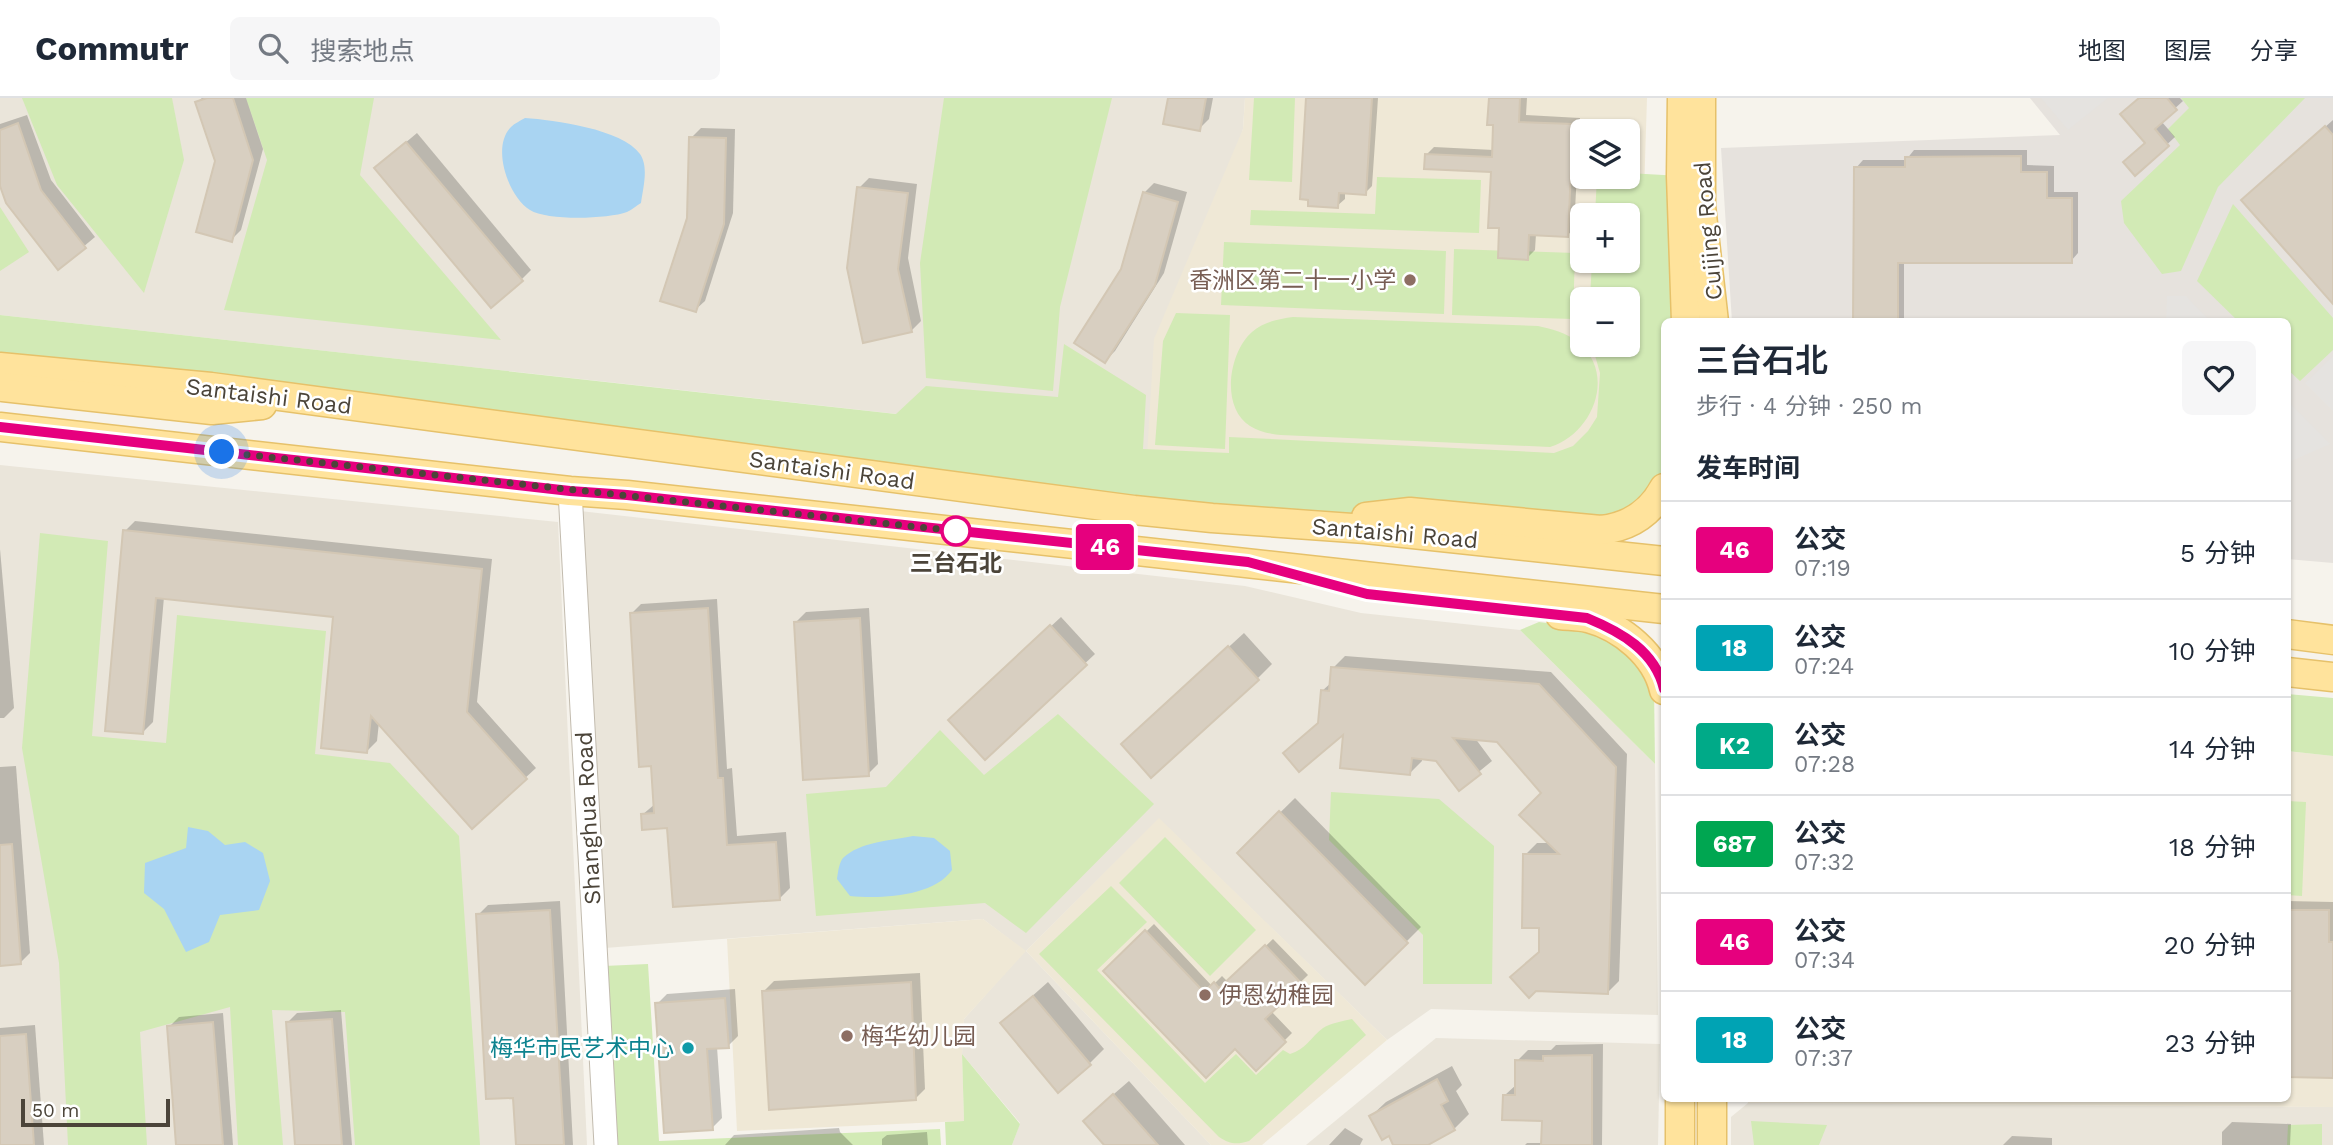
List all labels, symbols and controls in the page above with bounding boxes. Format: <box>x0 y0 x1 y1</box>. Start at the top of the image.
search box <box>230 17 720 80</box>
text: Commutr <box>35 29 188 68</box>
icon: search <box>254 29 292 67</box>
text: 搜索地点 <box>310 36 414 66</box>
text: 地图 <box>2078 37 2126 65</box>
text: 图层 <box>2164 37 2212 65</box>
text: 分享 <box>2250 37 2298 65</box>
map controls <box>1570 119 1640 357</box>
button: layers <box>1570 119 1640 189</box>
street label: Cuijing Road <box>1689 161 1728 301</box>
button: + <box>1570 203 1640 273</box>
place label: 香洲区第二十一小学 <box>1189 267 1396 294</box>
marker: 香洲区第二十一小学 <box>1402 272 1418 288</box>
button: − <box>1570 287 1640 357</box>
text: 三台石北 <box>1696 341 1828 380</box>
button: heart <box>2182 341 2256 415</box>
street label: Santaishi Road <box>184 373 353 420</box>
text: 步行 · 4 分钟 · 250 m <box>1696 393 1923 420</box>
your location <box>204 434 239 469</box>
street label: Santaishi Road <box>747 446 916 495</box>
text: 发车时间 <box>1696 453 1800 483</box>
street label: Santaishi Road <box>1311 513 1479 554</box>
marker: 三台石北 <box>941 516 971 546</box>
line badge: 46 <box>1074 524 1136 570</box>
text: 公交 <box>1794 524 1846 554</box>
text: 46 <box>1090 533 1120 561</box>
text: 46 <box>1719 536 1750 564</box>
text: 5 分钟 <box>2180 538 2256 568</box>
place label: 三台石北 <box>910 550 1002 577</box>
text: 07:19 <box>1794 555 1851 582</box>
text: 公交 <box>1794 622 1846 652</box>
text: 18 <box>1722 634 1747 662</box>
text: 10 分钟 <box>2169 636 2256 666</box>
text: 07:24 <box>1794 653 1854 680</box>
text: 公交 <box>1794 720 1846 750</box>
street label: Shanghua Road <box>570 731 607 905</box>
text: K2 <box>1719 732 1750 760</box>
text: 14 分钟 <box>2169 734 2256 764</box>
text: 07:28 <box>1794 751 1855 778</box>
text: 公交 <box>1794 818 1846 848</box>
text: 687 <box>1713 830 1756 858</box>
text: 18 分钟 <box>2169 832 2256 862</box>
text: 07:32 <box>1794 849 1854 876</box>
text: 公交 <box>1794 916 1846 946</box>
text: 46 <box>1719 928 1750 956</box>
text: 20 分钟 <box>2164 930 2256 960</box>
text: 07:34 <box>1794 947 1855 974</box>
place label: 伊恩幼稚园 <box>1219 982 1334 1009</box>
marker: 伊恩幼稚园 <box>1197 987 1213 1003</box>
text: 公交 <box>1794 1014 1846 1044</box>
place label: 梅华幼儿园 <box>861 1023 976 1050</box>
text: 18 <box>1722 1026 1747 1054</box>
marker: 梅华幼儿园 <box>839 1028 855 1044</box>
text: 23 分钟 <box>2165 1028 2256 1058</box>
place label: 梅华市民艺术中心 <box>490 1035 674 1062</box>
marker: 梅华市民艺术中心 <box>680 1040 696 1056</box>
text: 07:37 <box>1794 1045 1853 1072</box>
scale bar <box>21 1096 170 1128</box>
text: 50 m <box>32 1099 79 1122</box>

